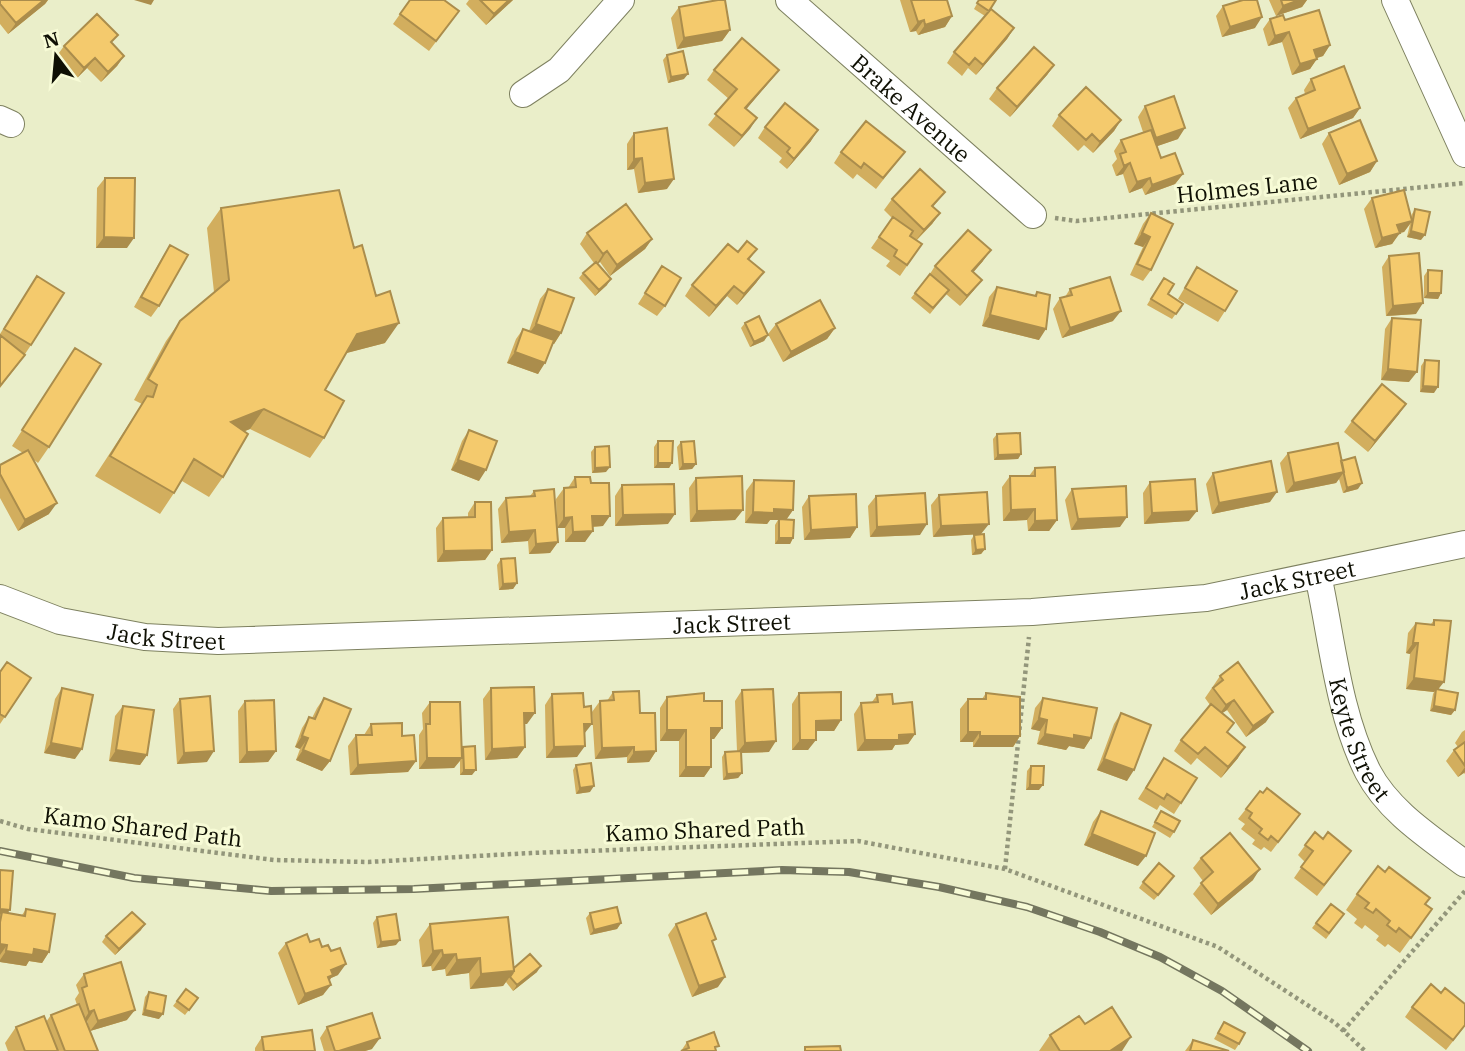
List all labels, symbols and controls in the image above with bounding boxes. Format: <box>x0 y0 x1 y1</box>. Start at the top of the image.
north arrow <box>21 21 91 91</box>
text: N <box>41 26 62 53</box>
street label: Brake Avenue <box>845 47 977 169</box>
street label: Holmes Lane <box>1175 165 1319 209</box>
street label: Jack Street <box>1236 552 1358 606</box>
street label: Jack Street <box>672 606 791 640</box>
street label: Jack Street <box>105 615 226 656</box>
street label: Keyte Street <box>1323 675 1397 807</box>
street label: Kamo Shared Path <box>42 799 244 853</box>
street label: Kamo Shared Path <box>605 811 805 847</box>

